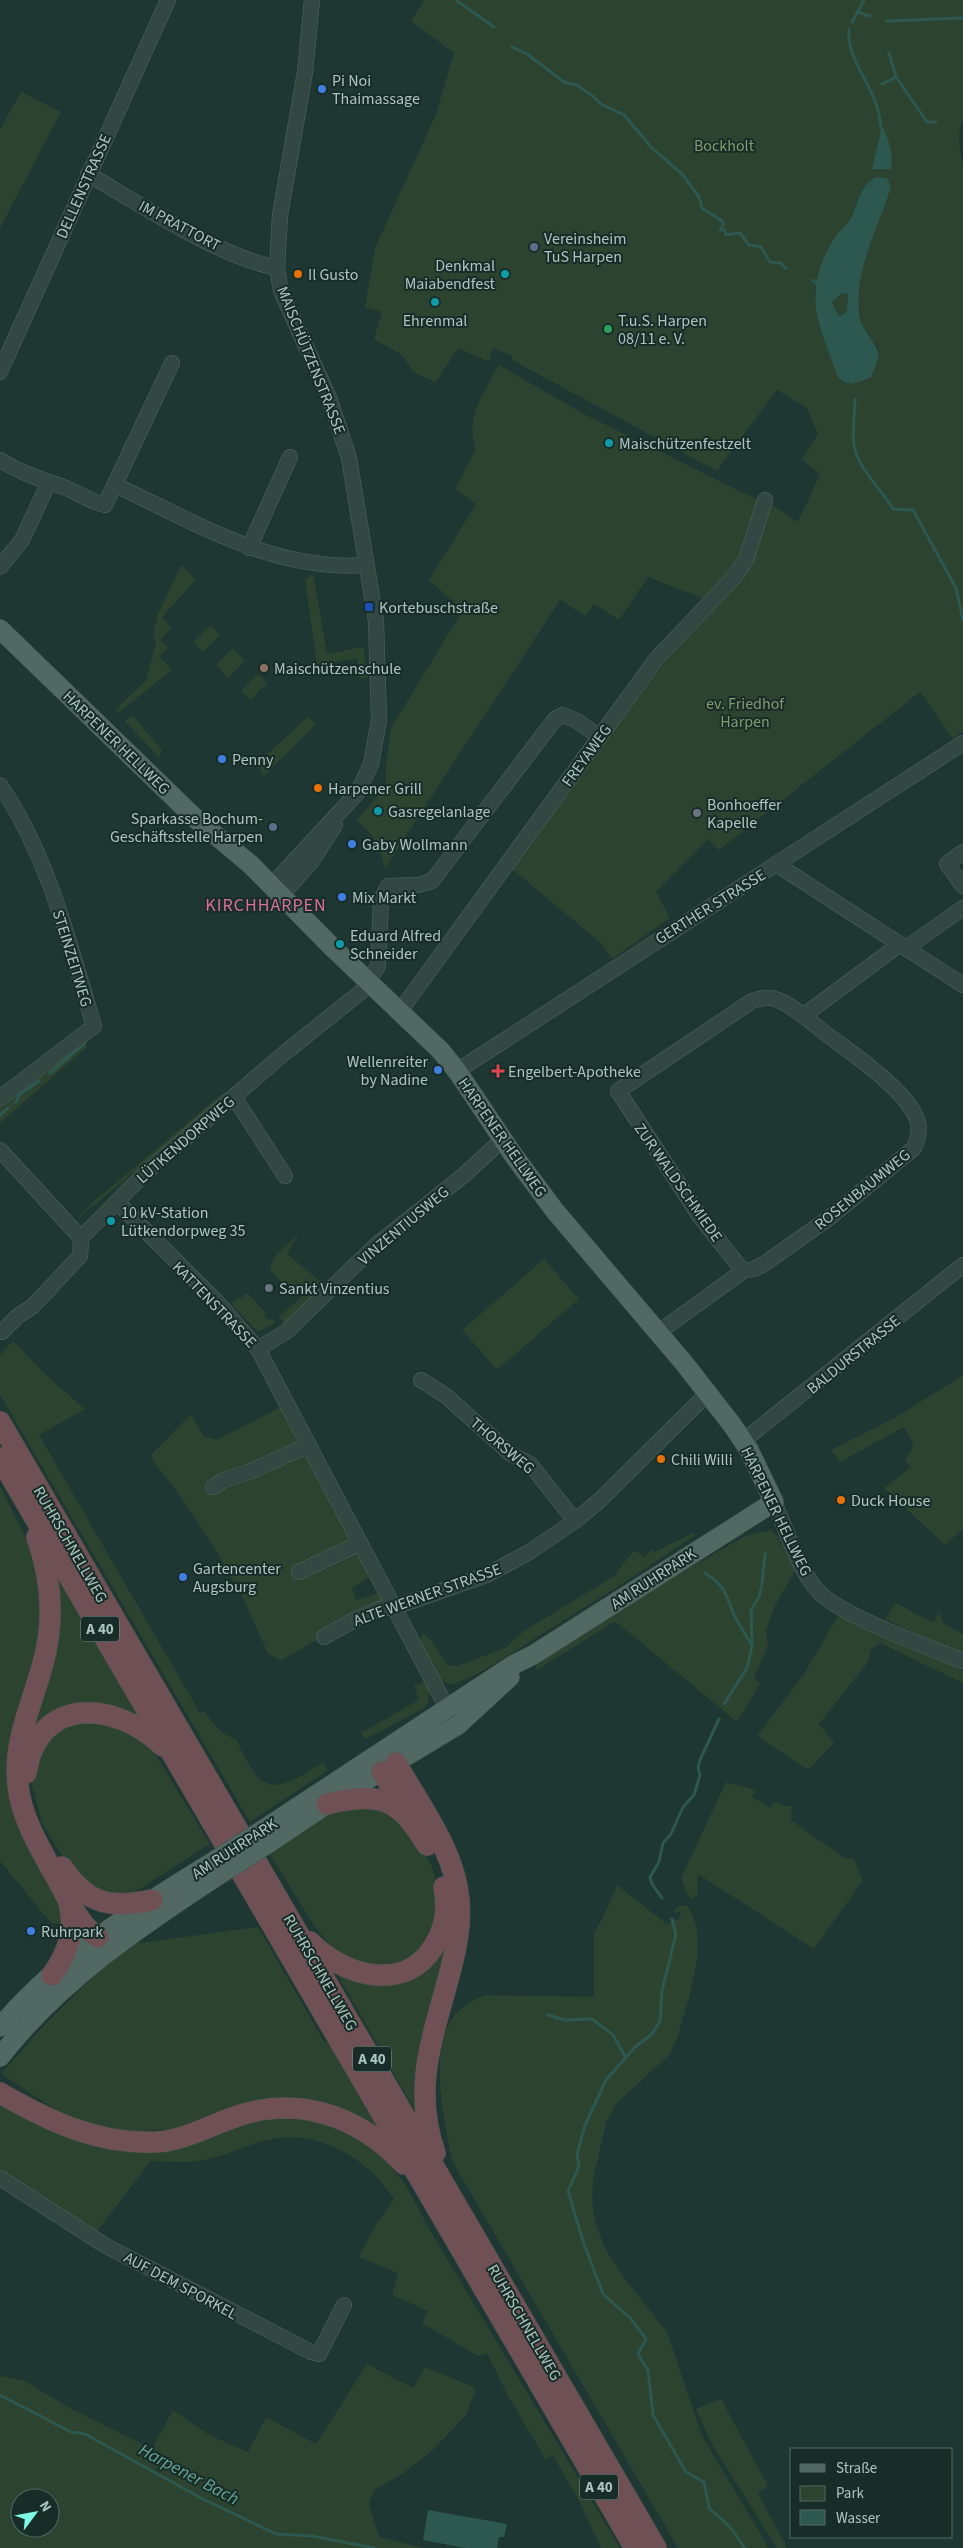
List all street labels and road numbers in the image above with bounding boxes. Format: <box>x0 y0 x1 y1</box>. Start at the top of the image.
street label: DELLENSTRASSE <box>51 131 117 242</box>
street label: IM PRATTORT <box>135 195 225 257</box>
street label: MAISCHÜTZENSTRASSE <box>271 283 351 438</box>
street label: HARPENER HELLWEG <box>58 686 175 800</box>
street label: FREYAWEG <box>557 720 617 791</box>
street label: GERTHER STRASSE <box>651 864 770 950</box>
street label: STEINZEITWEG <box>47 907 97 1010</box>
street label: HARPENER HELLWEG <box>453 1073 552 1202</box>
street label: LÜTKENDORPWEG <box>132 1091 240 1189</box>
street label: ZUR WALDSCHMIEDE <box>629 1119 728 1246</box>
street label: ROSENBAUMWEG <box>810 1144 915 1235</box>
street label: VINZENTIUSWEG <box>353 1181 454 1270</box>
street label: KATTENSTRASSE <box>167 1257 261 1353</box>
street label: BALDURSTRASSE <box>802 1310 905 1399</box>
street label: THORSWEG <box>465 1412 539 1479</box>
street label: HARPENER HELLWEG <box>735 1443 817 1580</box>
street label: RUHRSCHNELLWEG <box>28 1482 112 1607</box>
street label: AM RUHRPARK <box>607 1543 701 1615</box>
street label: ALTE WERNER STRASSE <box>350 1558 504 1632</box>
road number: A 40 <box>81 1616 119 1642</box>
street label: AM RUHRPARK <box>188 1813 282 1885</box>
street label: RUHRSCHNELLWEG <box>278 1910 362 2035</box>
road number: A 40 <box>353 2046 391 2072</box>
street label: AUF DEM SPORKEL <box>120 2247 241 2325</box>
street label: RUHRSCHNELLWEG <box>482 2260 566 2385</box>
road number: A 40 <box>580 2474 618 2500</box>

